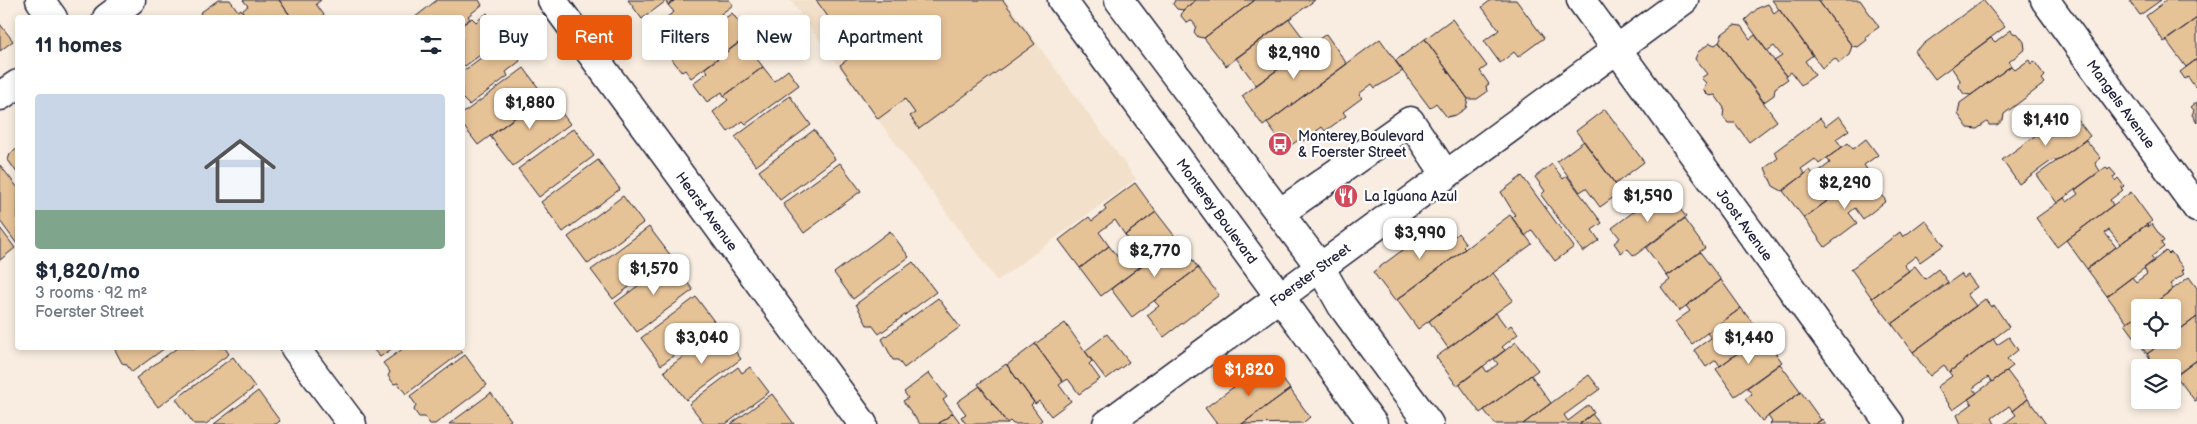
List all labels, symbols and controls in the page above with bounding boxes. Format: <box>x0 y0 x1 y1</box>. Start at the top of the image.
chip: Buy <box>480 15 547 60</box>
chip: Rent <box>557 15 632 60</box>
chip: Filters <box>642 15 728 60</box>
chip: New <box>738 15 810 60</box>
chip: Apartment <box>820 15 941 60</box>
icon: filters <box>417 31 445 59</box>
text: 11 homes <box>35 33 122 58</box>
pin: $2,990 <box>1253 38 1335 80</box>
text: $2,990 <box>1268 44 1320 63</box>
street label: Mangels Avenue <box>2083 57 2159 152</box>
pin: $1,880 <box>489 88 571 130</box>
text: $1,880 <box>505 94 555 113</box>
pin: $1,410 <box>2005 104 2087 147</box>
text: $1,410 <box>2023 111 2069 130</box>
icon: home <box>195 126 285 216</box>
place label: Monterey Boulevard & Foerster Street <box>1298 128 1424 161</box>
bus stop icon: Monterey Boulevard & Foerster Street <box>1267 131 1293 157</box>
street label: Monterey Boulevard <box>1172 156 1261 267</box>
pin: $2,290 <box>1804 168 1886 210</box>
street label: Hearst Avenue <box>672 169 741 254</box>
text: $2,290 <box>1819 174 1871 193</box>
pin: $1,590 <box>1607 180 1689 223</box>
restaurant icon: La Iguana Azul <box>1333 183 1359 209</box>
street label: Joost Avenue <box>1712 186 1776 264</box>
text: $1,590 <box>1623 187 1673 206</box>
place label: La Iguana Azul <box>1364 188 1457 205</box>
pin: $3,990 <box>1379 218 1461 260</box>
text: $3,990 <box>1394 224 1446 243</box>
pin: $2,770 <box>1114 236 1196 278</box>
street label: Foerster Street <box>1267 240 1354 310</box>
text: $2,770 <box>1129 242 1181 261</box>
pin: $1,570 <box>613 254 695 296</box>
text: $1,820/mo <box>35 259 140 284</box>
text: $1,570 <box>630 260 678 279</box>
text: 3 rooms · 92 m² <box>35 284 148 303</box>
map controls <box>2131 299 2181 409</box>
button: locate <box>2131 299 2181 349</box>
text: Foerster Street <box>35 303 144 322</box>
pin: $3,040 <box>661 322 743 365</box>
pin: $1,440 <box>1708 322 1790 365</box>
text: $3,040 <box>676 329 728 348</box>
text: $1,440 <box>1724 329 1774 348</box>
pin: $1,820 <box>1208 354 1290 397</box>
button: layers <box>2131 359 2181 409</box>
text: $1,820 <box>1224 361 1274 380</box>

